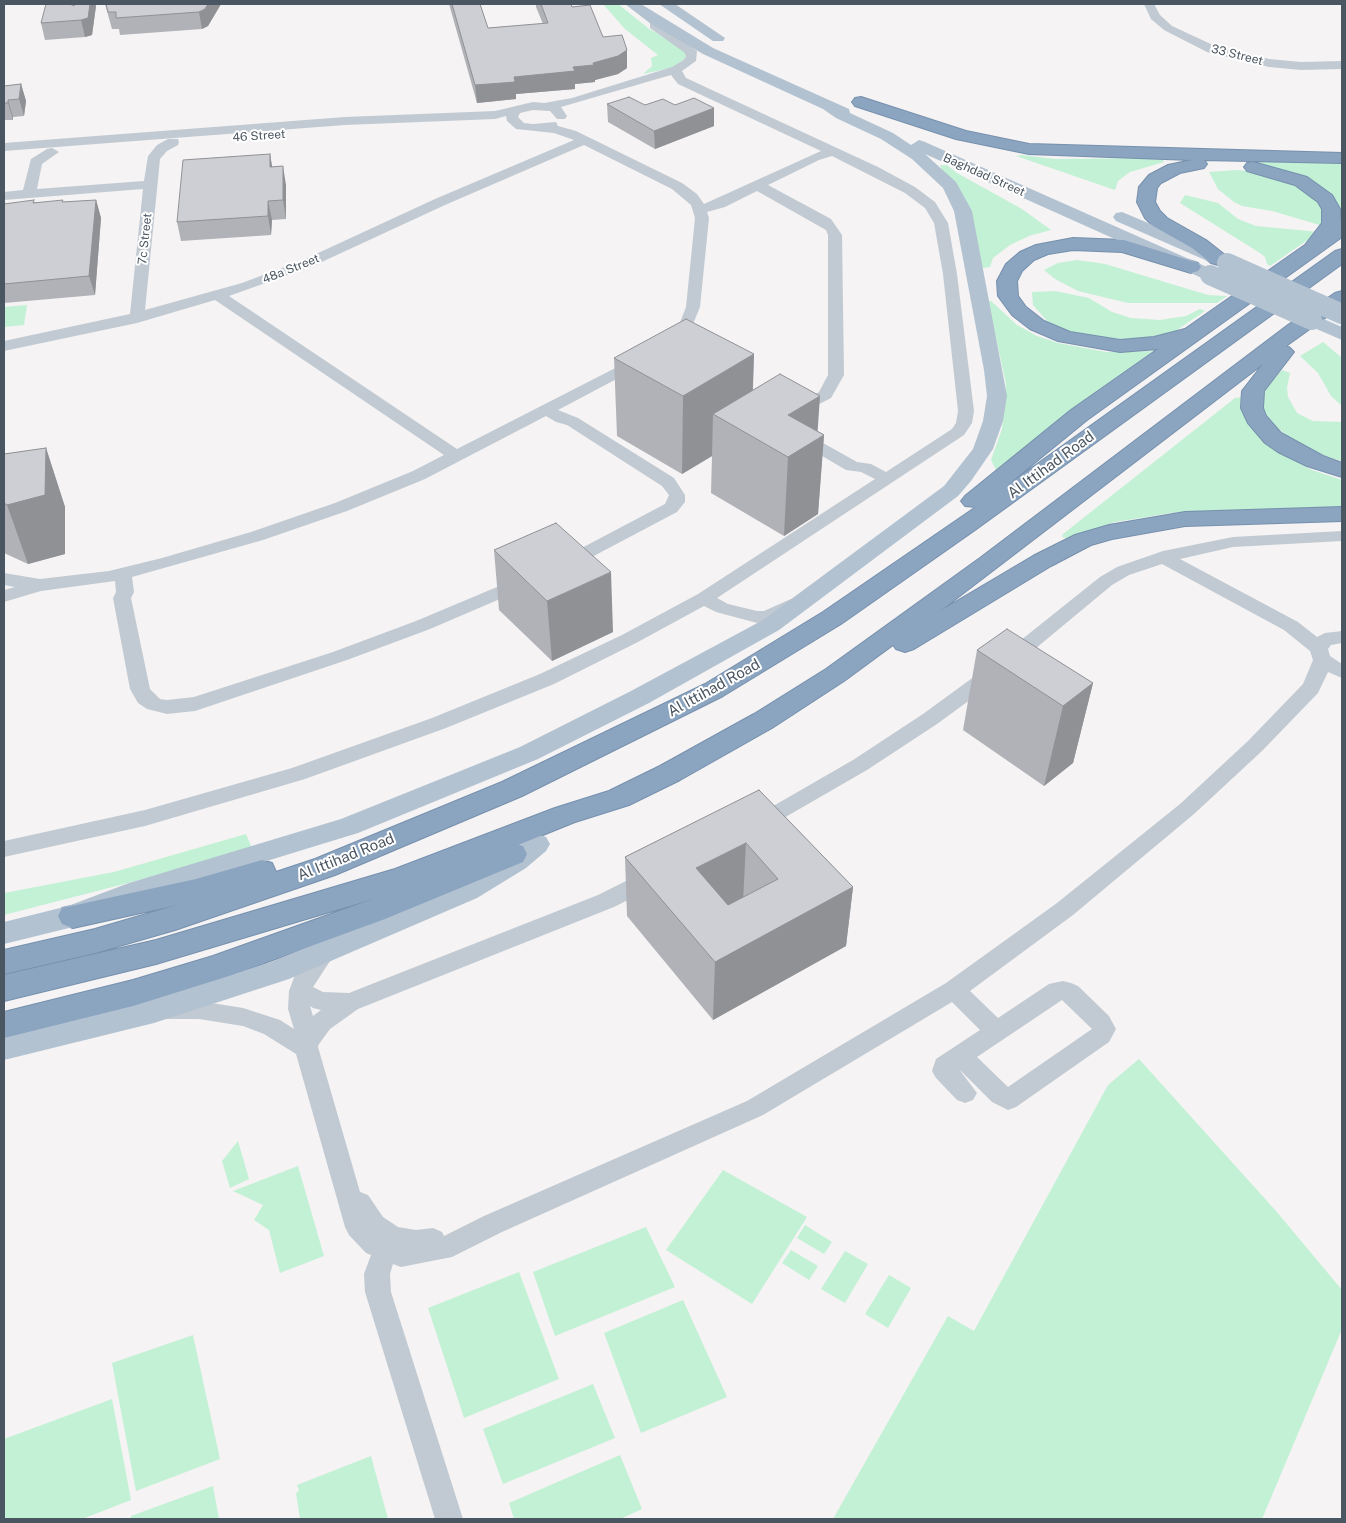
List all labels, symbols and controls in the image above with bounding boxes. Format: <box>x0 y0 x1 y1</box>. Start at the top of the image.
street label: 33 Street <box>1210 42 1264 68</box>
street label: 46 Street <box>232 127 286 145</box>
street label: Baghdad Street <box>941 151 1027 199</box>
street label: 7c Street <box>135 213 155 265</box>
street label: 48a Street <box>261 251 321 287</box>
street label: Al Ittihad Road <box>1004 428 1098 502</box>
street label: Al Ittihad Road <box>665 655 763 721</box>
street label: Al Ittihad Road <box>295 829 397 885</box>

